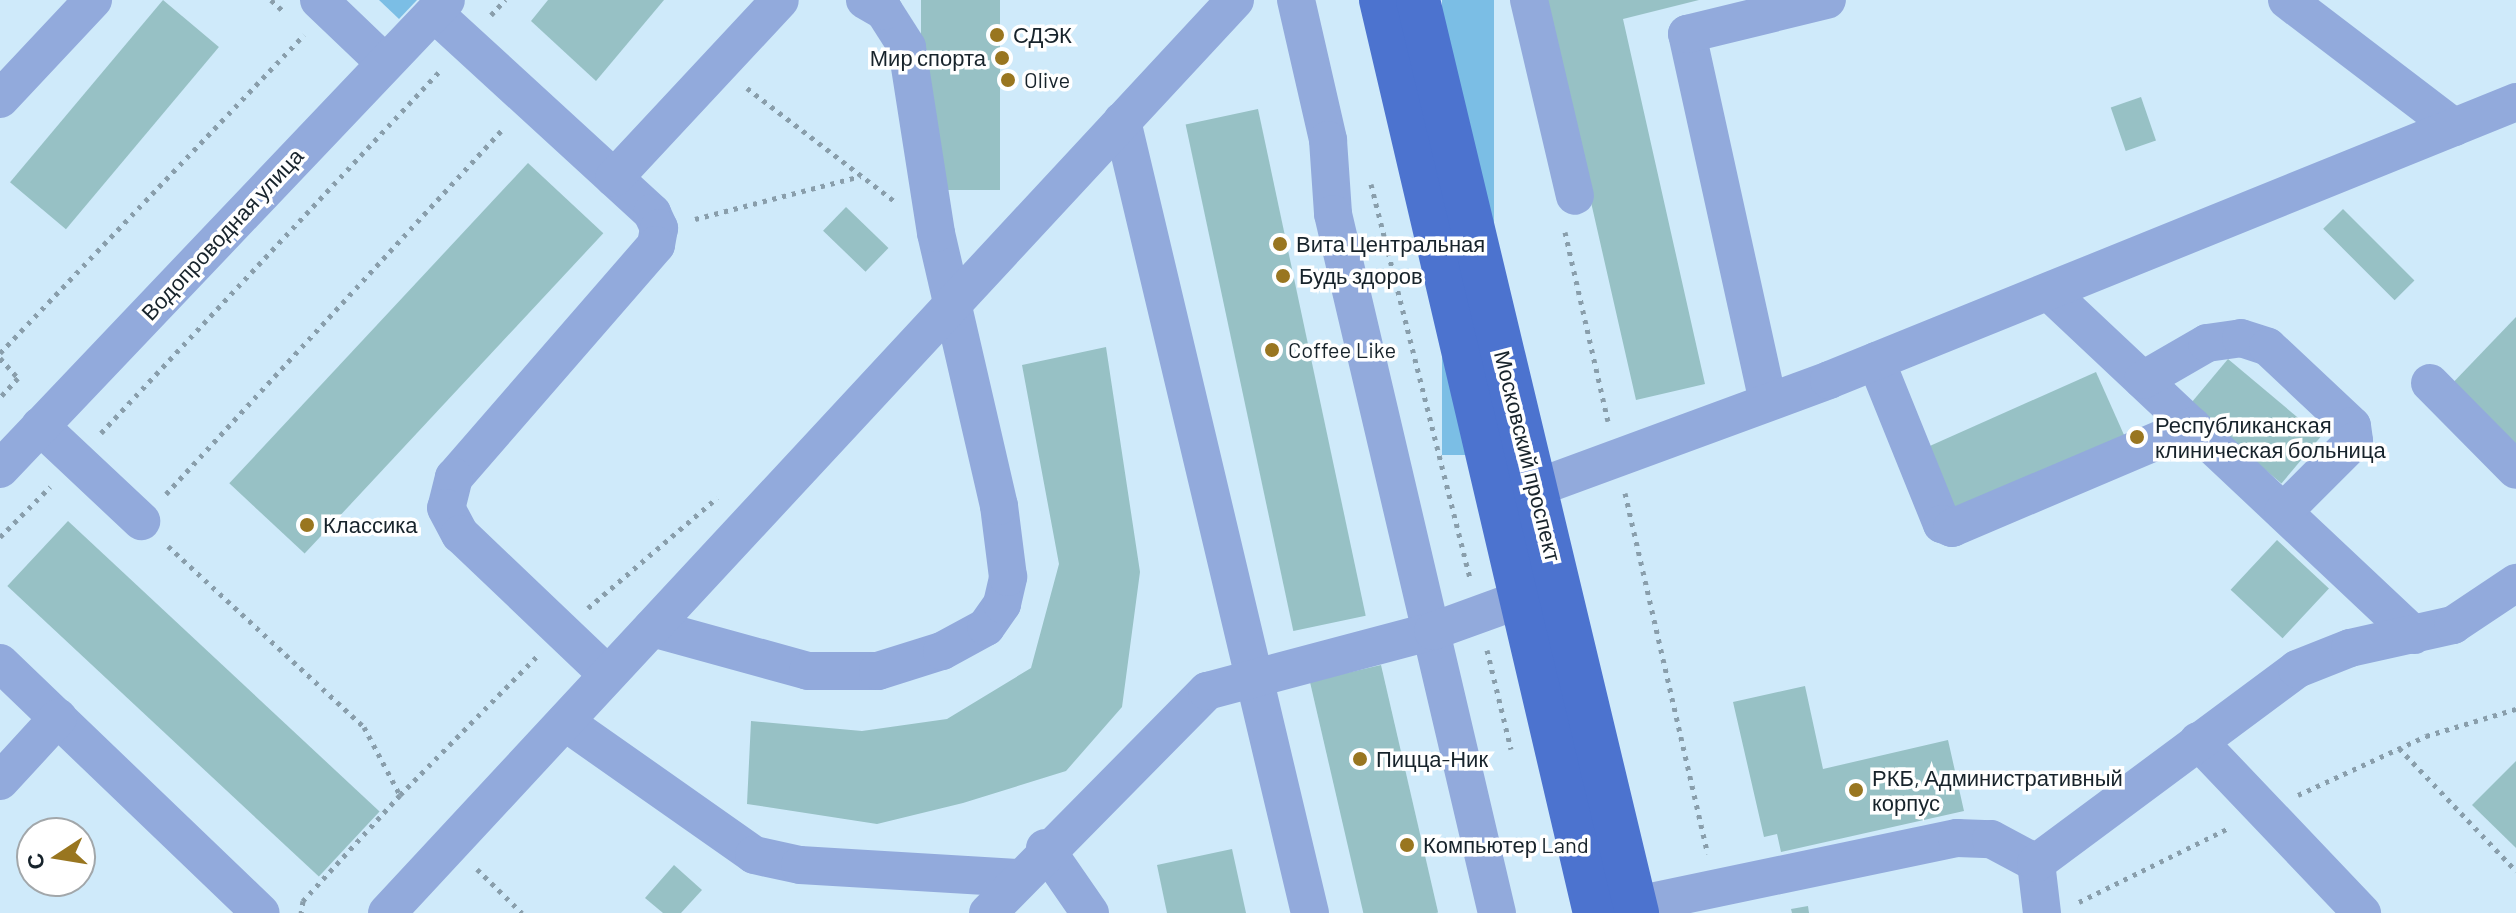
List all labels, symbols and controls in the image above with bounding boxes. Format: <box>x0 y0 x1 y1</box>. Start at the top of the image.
place label: СДЭК <box>1013 22 1072 48</box>
marker: СДЭК <box>988 26 1006 44</box>
place label: Мир спорта <box>870 45 986 71</box>
marker: Мир спорта <box>993 49 1011 67</box>
place label: Olive <box>1024 67 1070 93</box>
marker: Olive <box>999 71 1017 89</box>
street label: Водопроводная улица <box>136 143 308 325</box>
place label: Вита Центральная <box>1296 231 1485 257</box>
marker: Вита Центральная <box>1271 235 1289 253</box>
place label: Будь здоров <box>1299 263 1423 289</box>
marker: Будь здоров <box>1274 267 1292 285</box>
place label: Coffee Like <box>1288 337 1396 363</box>
marker: Coffee Like <box>1263 341 1281 359</box>
street label: Московский проспект <box>1489 348 1567 564</box>
place label: Республиканская клиническая больница <box>2155 411 2386 462</box>
marker: Республиканская клиническая больница <box>2126 426 2148 448</box>
place label: Классика <box>323 512 418 538</box>
marker: Классика <box>298 516 316 534</box>
place label: Пицца-Ник <box>1376 746 1488 772</box>
marker: Пицца-Ник <box>1351 750 1369 768</box>
place label: РКБ, Административный корпус <box>1872 764 2123 816</box>
marker: РКБ, Административный корпус <box>1847 781 1865 799</box>
north arrow <box>16 817 96 897</box>
place label: Компьютер Land <box>1423 832 1589 858</box>
marker: Компьютер Land <box>1398 836 1416 854</box>
text: С <box>20 851 49 872</box>

